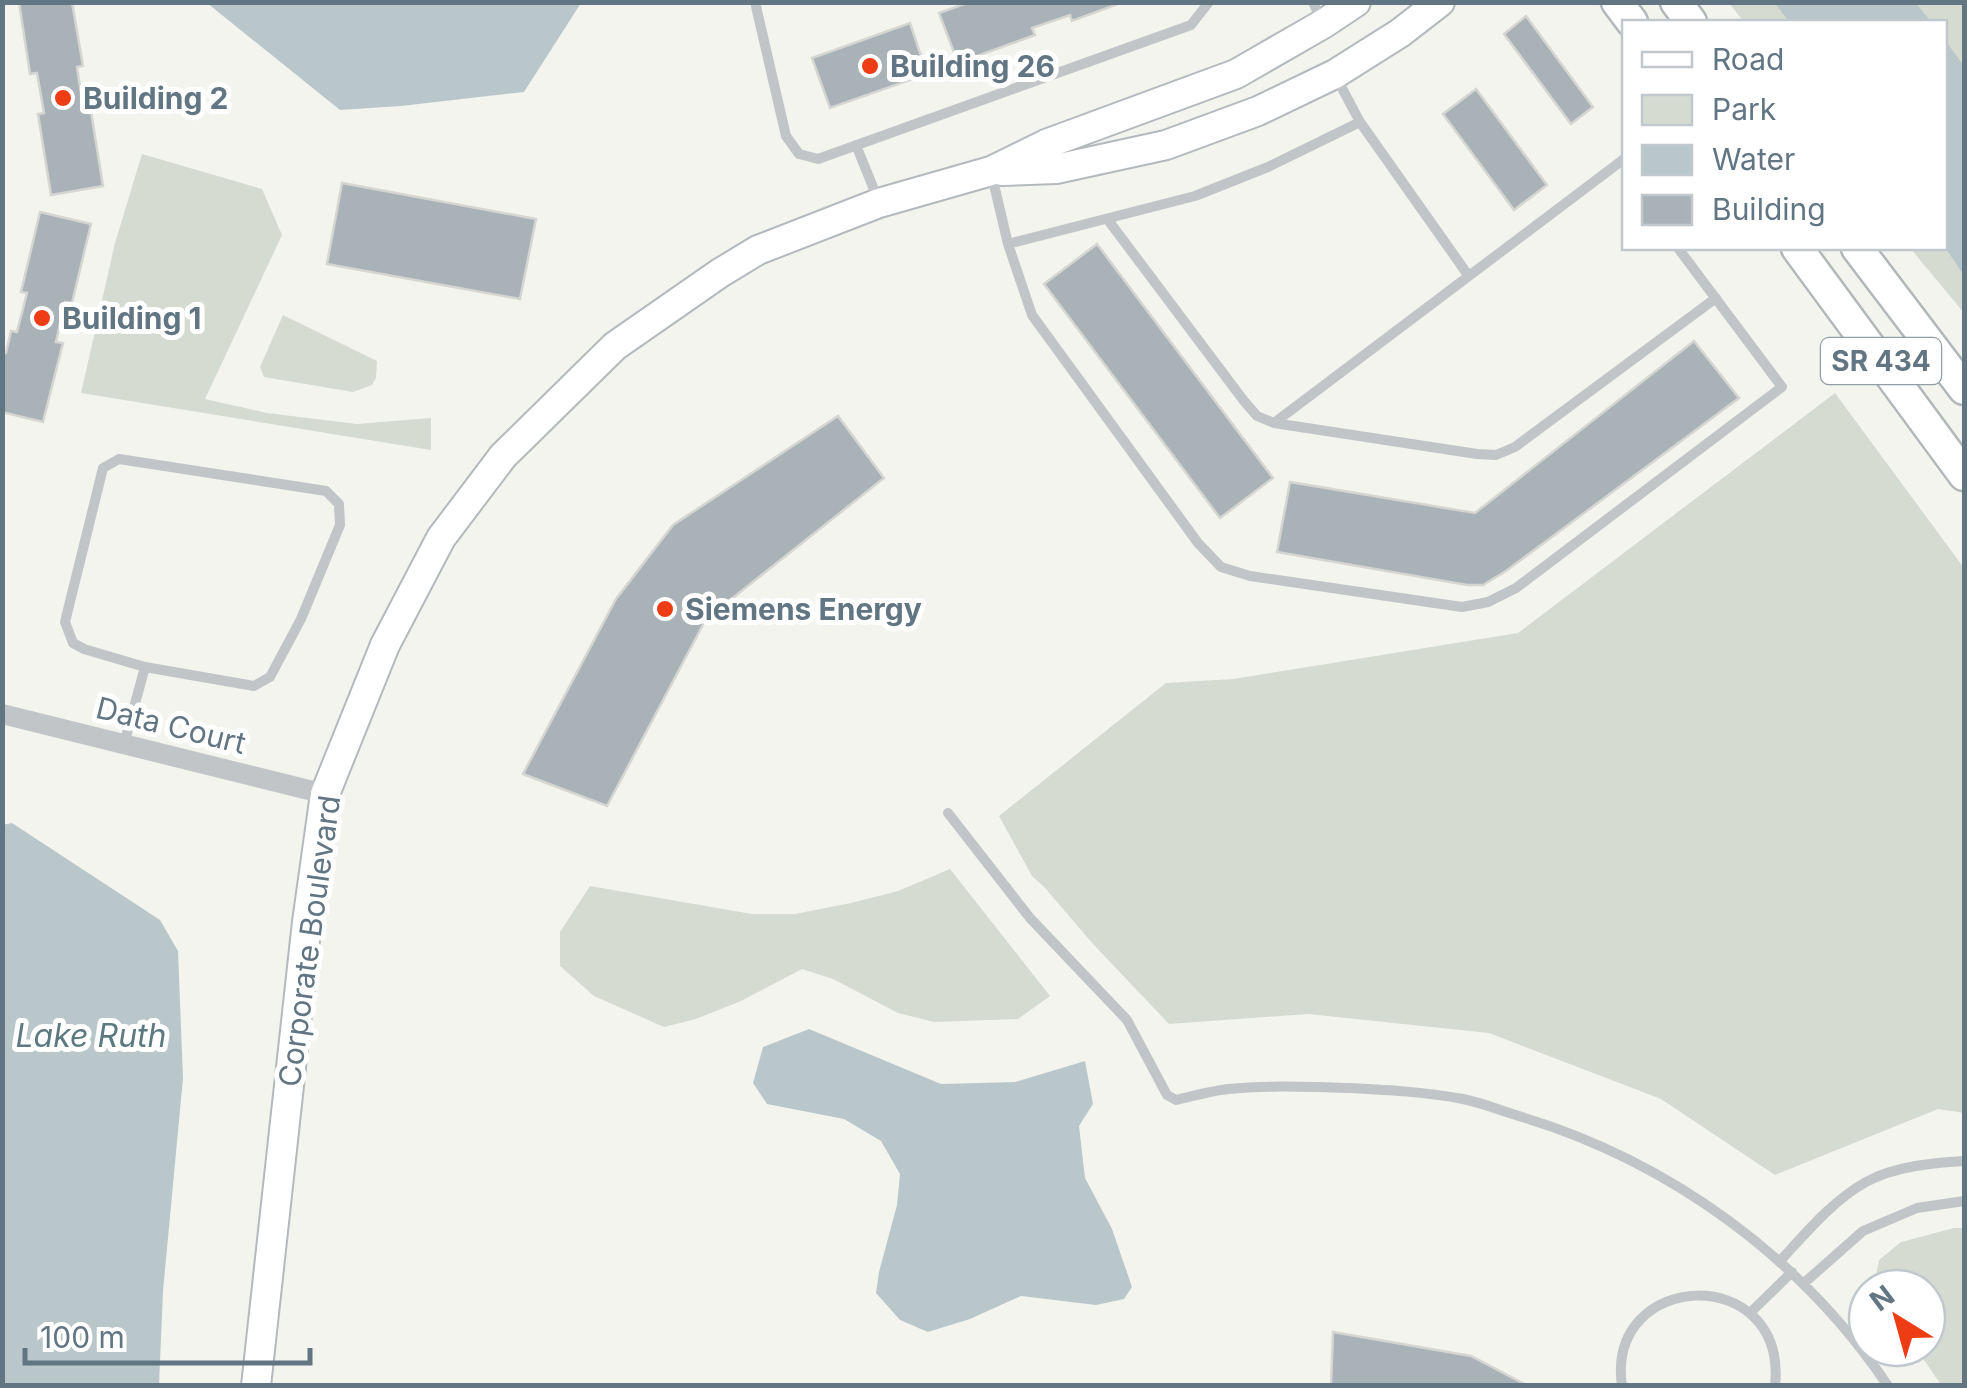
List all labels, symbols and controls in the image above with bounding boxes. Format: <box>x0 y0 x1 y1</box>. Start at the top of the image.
legend <box>1622 20 1947 250</box>
text: Road <box>1712 41 1784 77</box>
place label: Building 26 <box>890 48 1055 84</box>
marker: Building 26 <box>859 55 881 77</box>
place label: Building 2 <box>83 80 228 116</box>
marker: Building 2 <box>52 87 74 109</box>
text: Park <box>1712 91 1777 127</box>
text: Water <box>1712 141 1795 177</box>
text: Building <box>1712 191 1826 227</box>
place label: Building 1 <box>62 300 202 336</box>
marker: Building 1 <box>31 307 53 329</box>
road number: SR 434 <box>1821 338 1941 384</box>
place label: Siemens Energy <box>685 591 922 627</box>
marker: Siemens Energy <box>654 598 676 620</box>
street label: Data Court <box>92 689 250 761</box>
street label: Corporate Boulevard <box>271 793 347 1089</box>
water label: Lake Ruth <box>16 1016 166 1055</box>
north arrow <box>1847 1268 1947 1368</box>
text: N <box>1863 1278 1901 1318</box>
scale bar <box>25 1303 310 1365</box>
text: 100 m <box>40 1319 125 1355</box>

